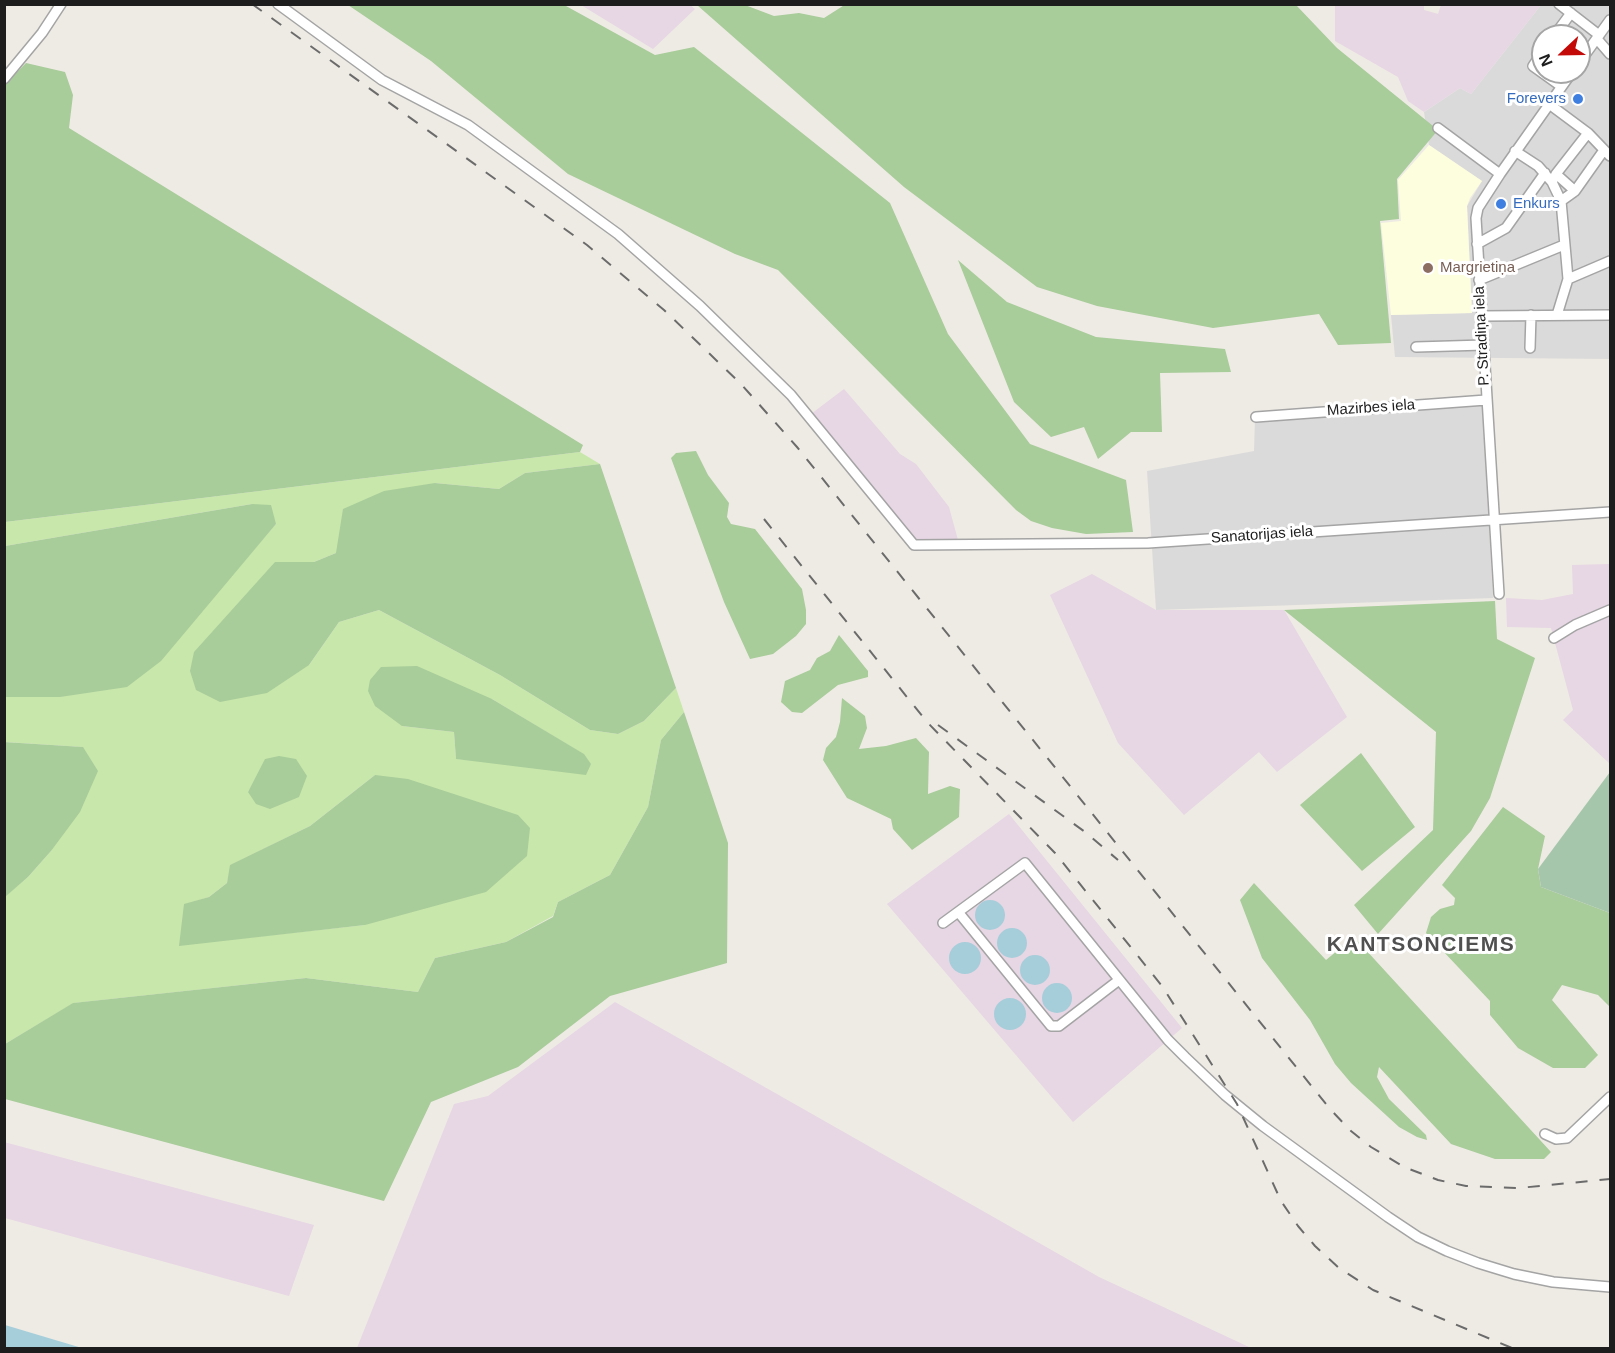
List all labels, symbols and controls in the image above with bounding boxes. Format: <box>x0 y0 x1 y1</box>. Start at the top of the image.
north arrow <box>1531 24 1591 84</box>
text: N <box>1536 52 1556 69</box>
place label: Forevers <box>1507 90 1566 108</box>
marker: Forevers <box>1571 92 1585 106</box>
place label: Enkurs <box>1513 195 1560 213</box>
marker: Enkurs <box>1494 197 1508 211</box>
place label: Margrietiņa <box>1440 259 1515 277</box>
marker: Margrietiņa <box>1421 261 1435 275</box>
street label: P. Stradiņa iela <box>1470 286 1494 386</box>
street label: Mazirbes iela <box>1326 396 1416 420</box>
street label: Sanatorijas iela <box>1210 522 1314 548</box>
district label: KANTSONCIEMS <box>1327 932 1515 958</box>

